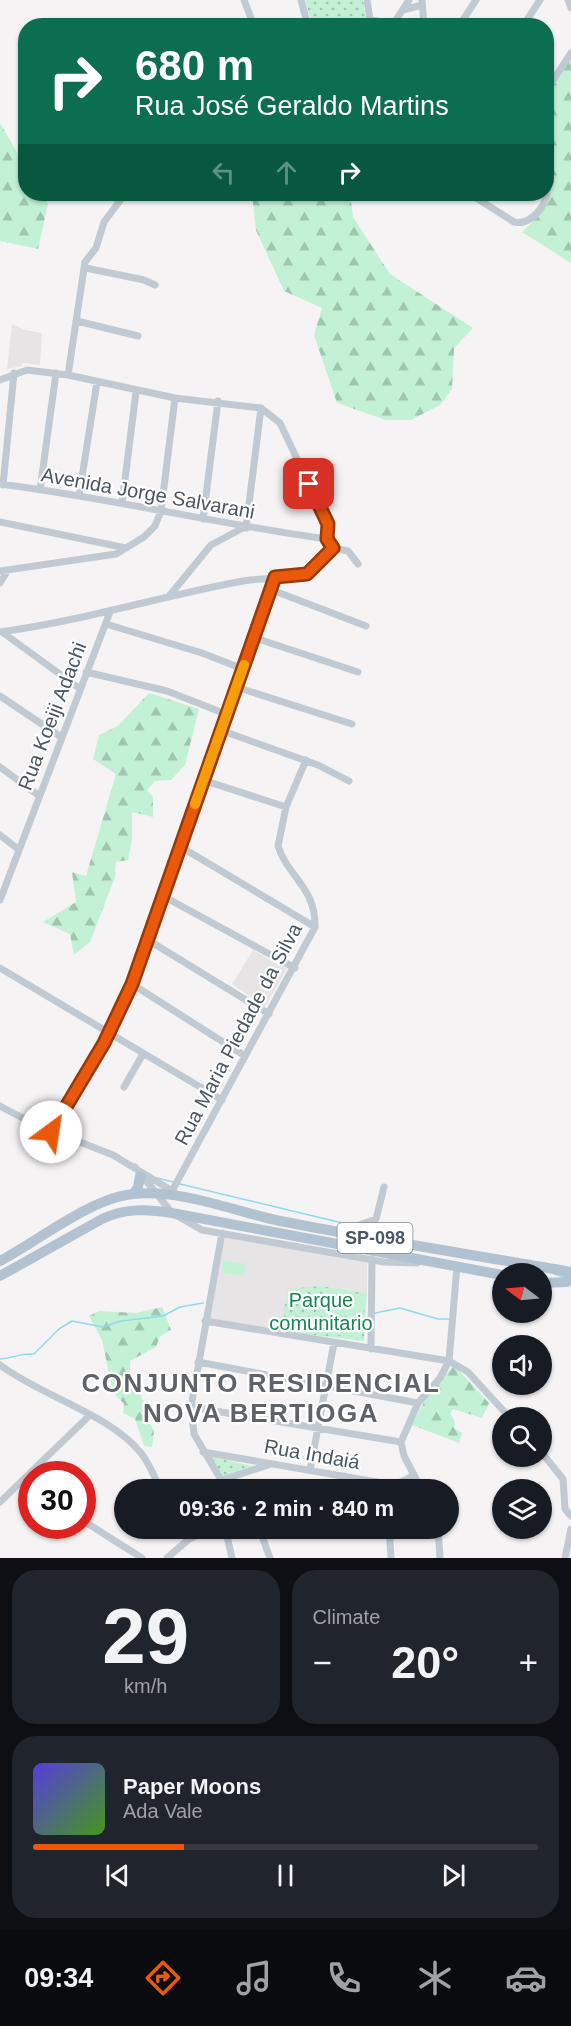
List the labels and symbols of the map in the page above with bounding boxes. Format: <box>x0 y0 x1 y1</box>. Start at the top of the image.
pin <box>283 458 334 509</box>
street label: Avenida Jorge Salvarani <box>40 463 256 523</box>
street label: Rua Koeiji Adachi <box>14 639 90 793</box>
street label: Rua Maria Piedade da Silva <box>170 919 306 1149</box>
position arrow <box>19 1100 83 1164</box>
road number: SP-098 <box>338 1223 412 1253</box>
north arrow <box>492 1263 552 1323</box>
park label: Parque comunitario <box>269 1289 373 1334</box>
district label: CONJUNTO RESIDENCIAL NOVA BERTIOGA <box>82 1368 440 1428</box>
street label: Rua Indaiá <box>262 1435 362 1473</box>
speed limit sign: 30 <box>18 1461 96 1539</box>

